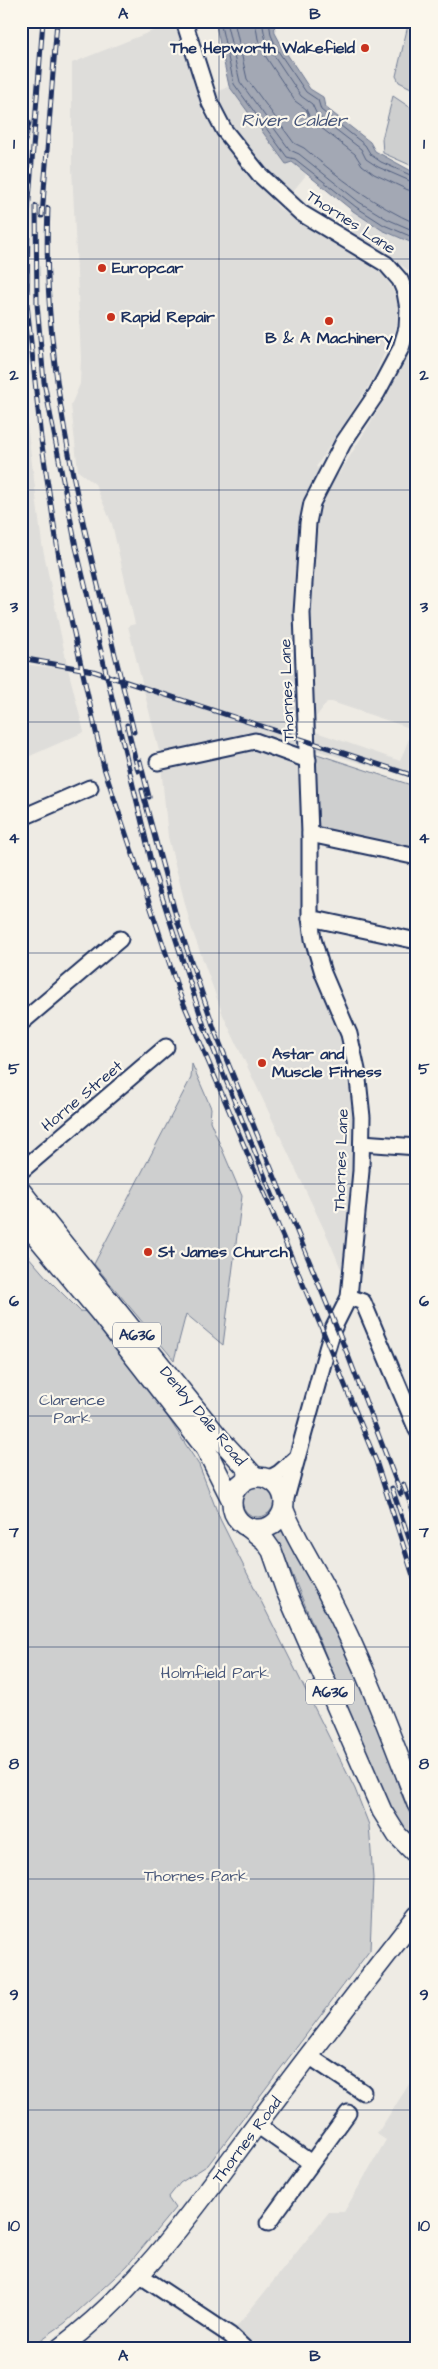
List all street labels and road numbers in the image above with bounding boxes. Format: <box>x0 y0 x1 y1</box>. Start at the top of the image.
street label: Thornes Lane <box>302 185 400 259</box>
street label: Thornes Lane <box>274 638 300 742</box>
street label: Horne Street <box>37 1055 128 1137</box>
street label: Thornes Lane <box>328 1108 354 1212</box>
road number: A636 <box>113 1322 161 1348</box>
street label: Denby Dale Road <box>154 1361 251 1471</box>
road number: A636 <box>306 1680 354 1704</box>
street label: Thornes Road <box>207 2092 287 2188</box>

